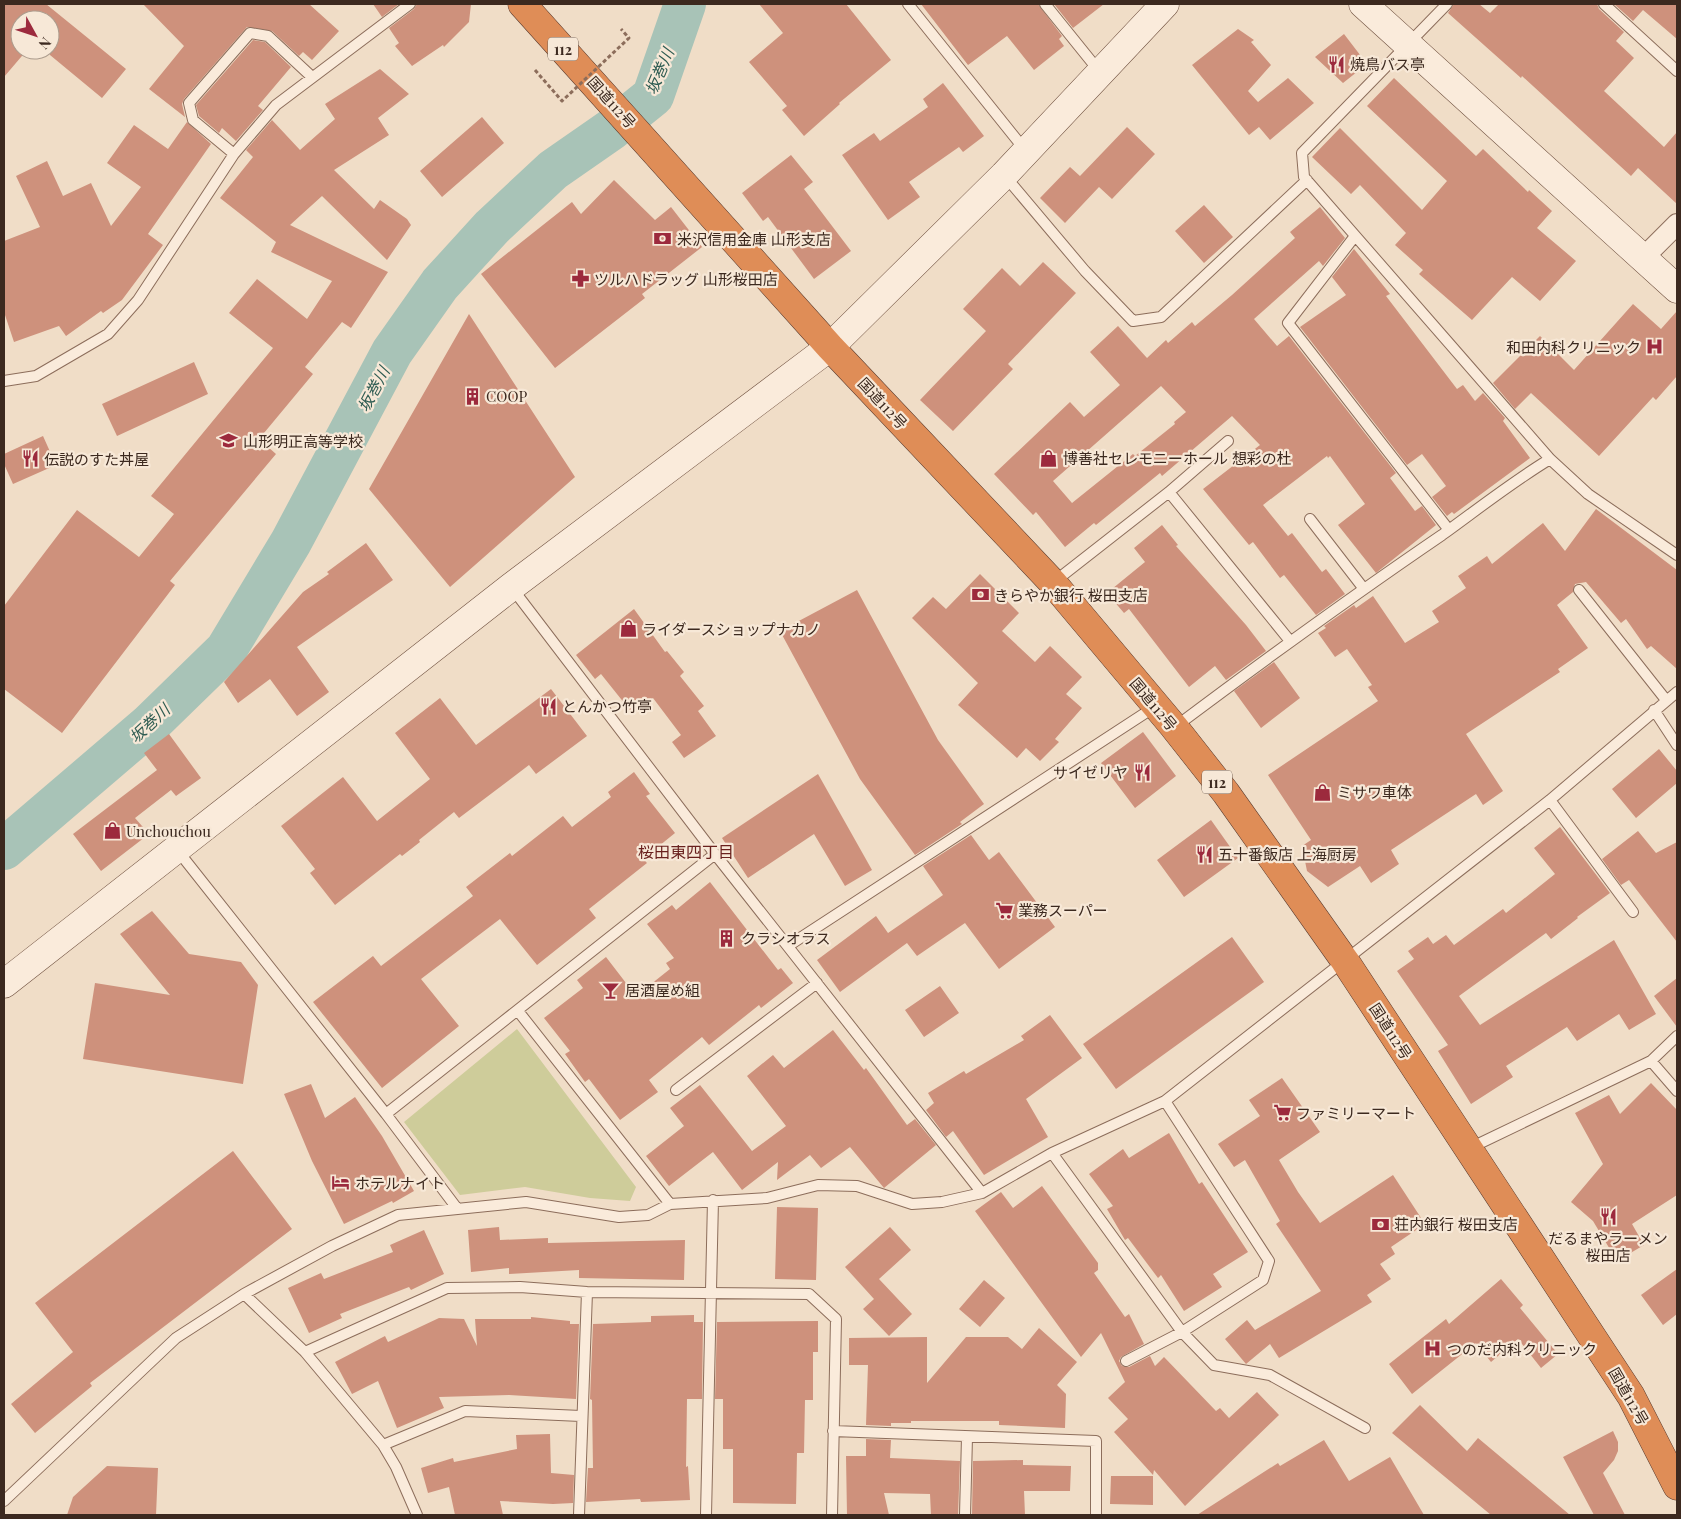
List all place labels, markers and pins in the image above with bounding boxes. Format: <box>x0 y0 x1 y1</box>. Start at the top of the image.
restaurant icon: 焼鳥バス亭 <box>1326 54 1346 74</box>
place label: 焼鳥バス亭 <box>1350 54 1425 74</box>
bank icon: 米沢信用金庫 山形支店 <box>653 229 673 249</box>
place label: 米沢信用金庫 山形支店 <box>677 229 831 249</box>
pharmacy icon: ツルハドラッグ 山形桜田店 <box>570 269 590 289</box>
place label: ツルハドラッグ 山形桜田店 <box>594 269 778 289</box>
place label: 和田内科クリニック <box>1506 337 1641 357</box>
hospital icon: 和田内科クリニック <box>1645 337 1665 357</box>
building icon: COOP <box>462 386 482 406</box>
place label: COOP <box>486 386 527 406</box>
school or university icon: 山形明正高等学校 <box>219 431 239 451</box>
place label: 山形明正高等学校 <box>243 431 363 451</box>
shop icon: 博善社セレモニーホール 想彩の杜 <box>1039 448 1059 468</box>
place label: 博善社セレモニーホール 想彩の杜 <box>1063 448 1292 468</box>
restaurant icon: 伝説のすた丼屋 <box>20 449 40 469</box>
place label: 伝説のすた丼屋 <box>44 449 149 469</box>
bank icon: きらやか銀行 桜田支店 <box>970 585 990 605</box>
place label: きらやか銀行 桜田支店 <box>994 585 1148 605</box>
shop icon: ライダースショップナカノ <box>618 619 638 639</box>
place label: ライダースショップナカノ <box>642 619 821 639</box>
restaurant icon: とんかつ竹亭 <box>538 696 558 716</box>
place label: とんかつ竹亭 <box>562 696 652 716</box>
place label: サイゼリヤ <box>1053 762 1128 782</box>
restaurant icon: サイゼリヤ <box>1132 762 1152 782</box>
shop icon: ミサワ車体 <box>1313 782 1333 802</box>
place label: ミサワ車体 <box>1337 782 1412 802</box>
shop icon: Unchouchou <box>102 821 122 841</box>
place label: Unchouchou <box>126 821 211 841</box>
restaurant icon: 五十番飯店 上海厨房 <box>1194 844 1214 864</box>
place label: 五十番飯店 上海厨房 <box>1218 844 1357 864</box>
supermarket icon: 業務スーパー <box>994 900 1014 920</box>
place label: 業務スーパー <box>1018 900 1108 920</box>
building icon: クラシオラス <box>717 928 737 948</box>
place label: クラシオラス <box>741 928 830 948</box>
bar icon: 居酒屋め組 <box>601 980 621 1000</box>
place label: 居酒屋め組 <box>625 980 700 1000</box>
supermarket icon: ファミリーマート <box>1272 1103 1292 1123</box>
place label: ファミリーマート <box>1296 1103 1416 1123</box>
hotel icon: ホテルナイト <box>331 1173 351 1193</box>
place label: ホテルナイト <box>355 1173 445 1193</box>
restaurant icon: だるまやラーメン 桜田店 <box>1598 1207 1618 1227</box>
bank icon: 荘内銀行 桜田支店 <box>1370 1214 1390 1234</box>
place label: 荘内銀行 桜田支店 <box>1394 1214 1518 1234</box>
place label: だるまやラーメン 桜田店 <box>1548 1228 1668 1265</box>
hospital icon: つのだ内科クリニック <box>1423 1339 1443 1359</box>
place label: つのだ内科クリニック <box>1447 1339 1597 1359</box>

